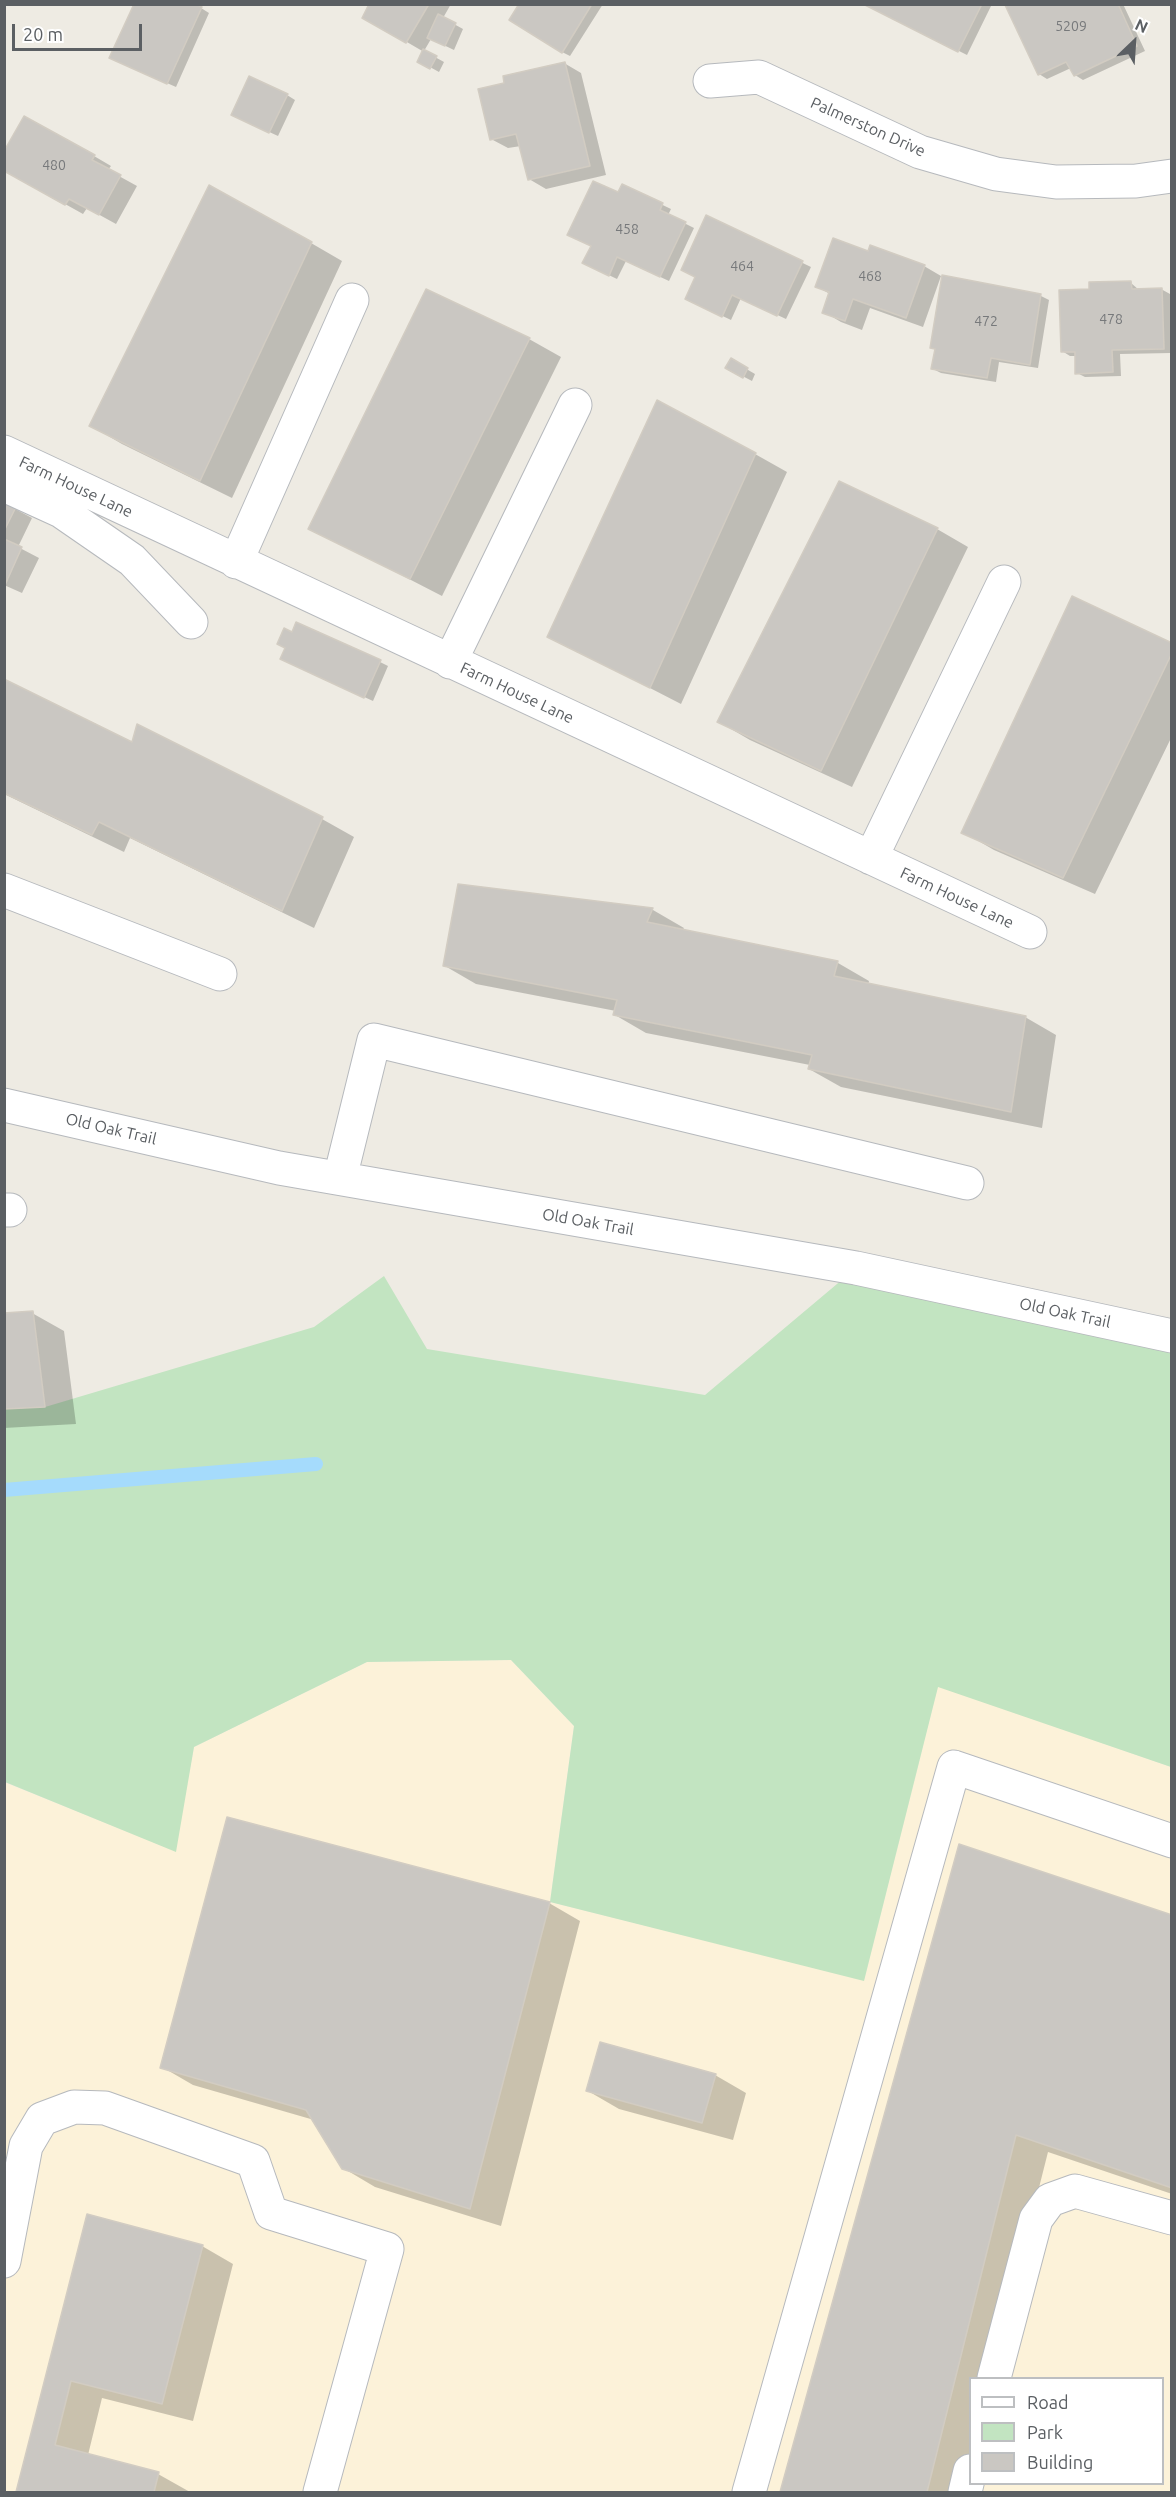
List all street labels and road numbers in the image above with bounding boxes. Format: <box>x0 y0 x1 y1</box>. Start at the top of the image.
street label: Palmerston Drive <box>808 93 928 161</box>
street label: Farm House Lane <box>16 452 136 522</box>
street label: Farm House Lane <box>457 658 577 728</box>
street label: Farm House Lane <box>897 863 1017 933</box>
street label: Old Oak Trail <box>64 1109 158 1149</box>
street label: Old Oak Trail <box>541 1204 635 1240</box>
street label: Old Oak Trail <box>1018 1294 1112 1332</box>

